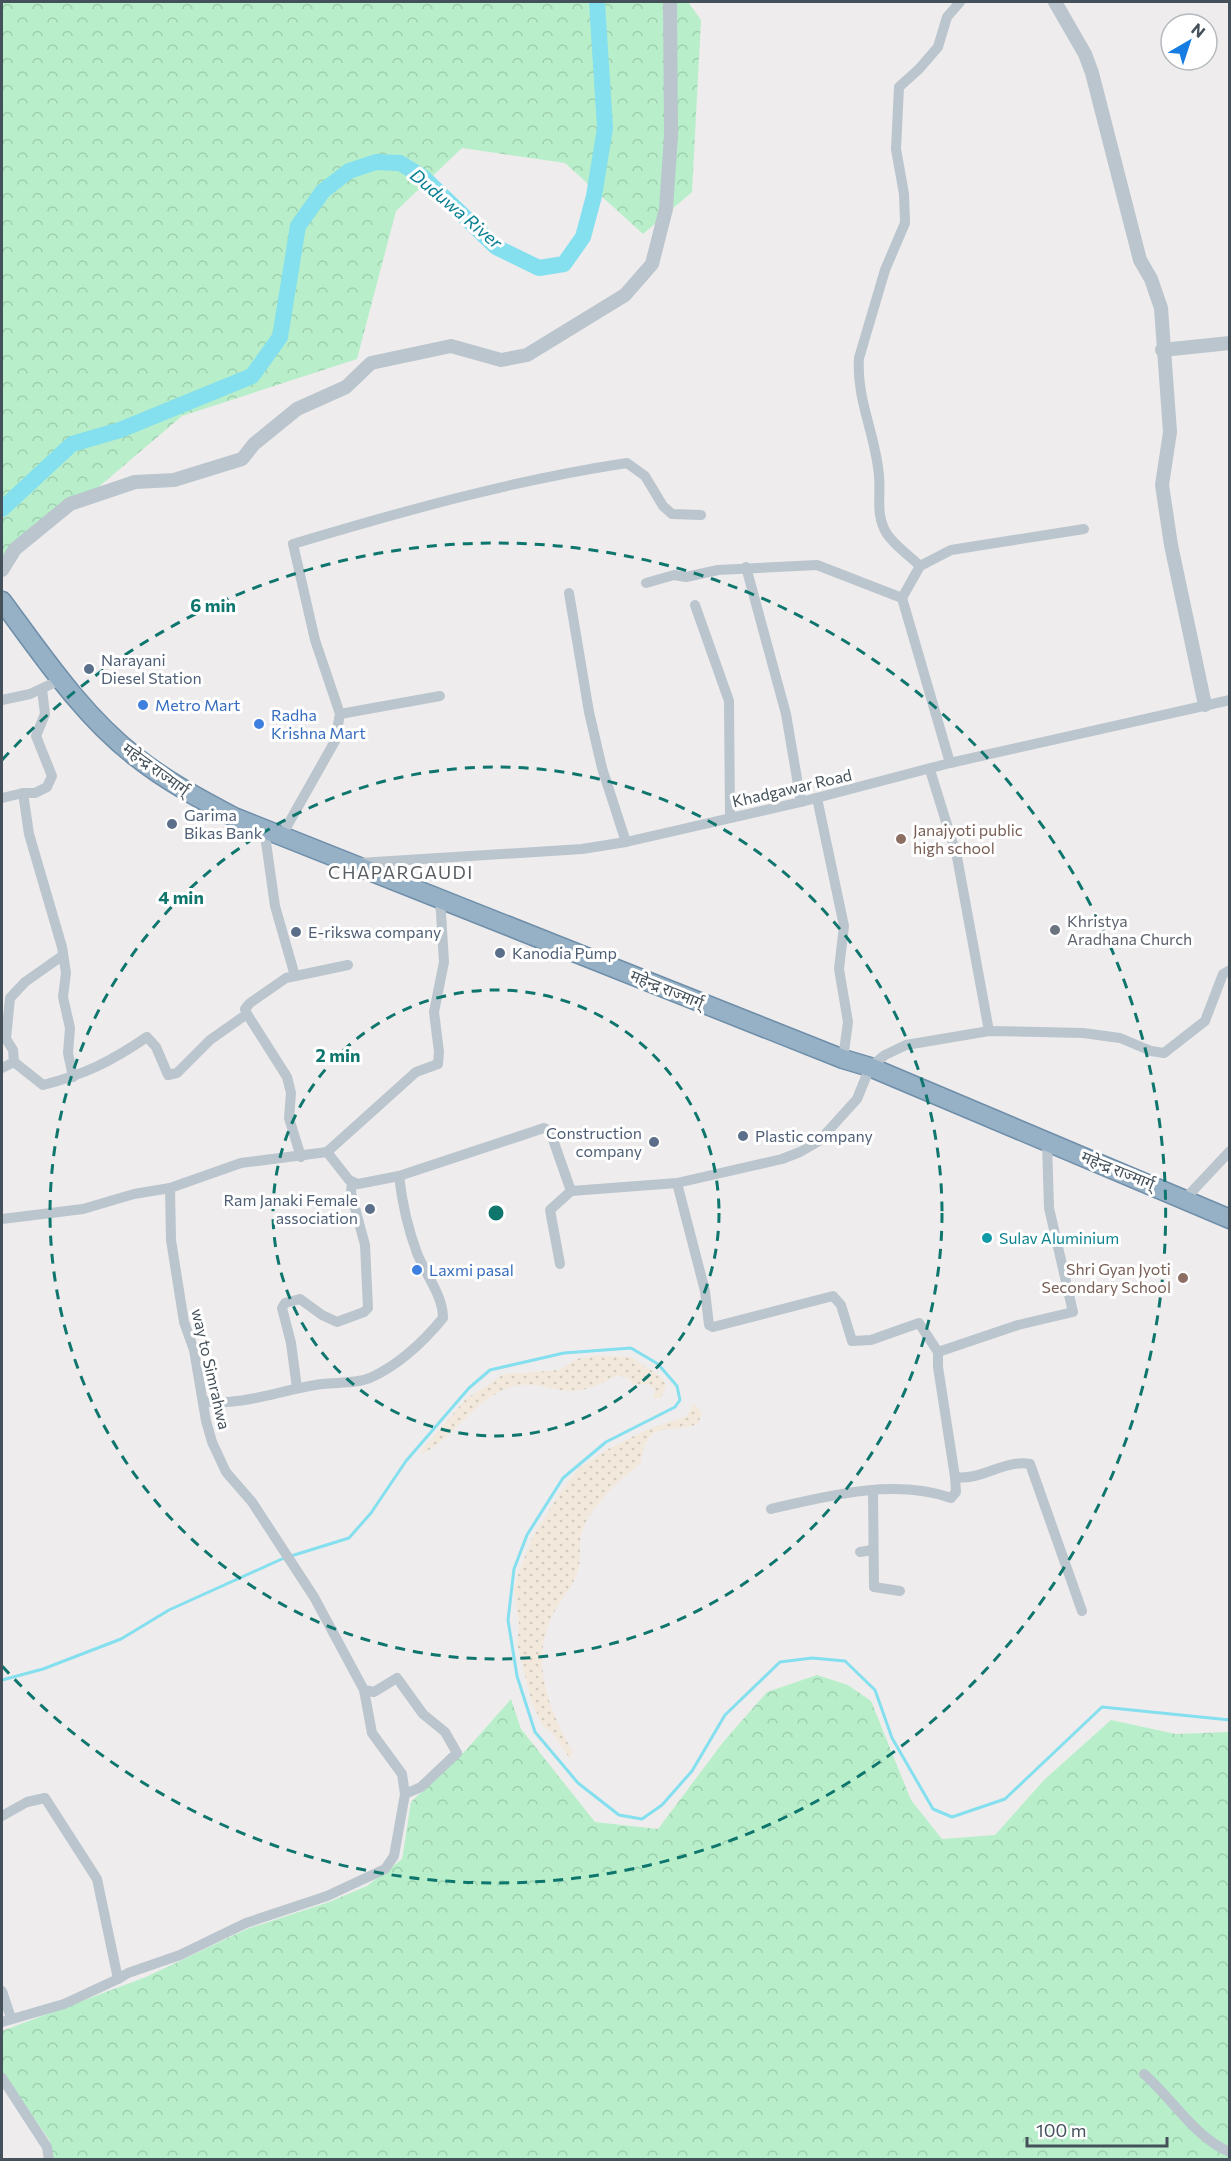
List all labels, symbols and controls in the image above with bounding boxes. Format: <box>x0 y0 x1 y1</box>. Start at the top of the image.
north arrow <box>1159 12 1219 72</box>
text: N <box>1188 19 1209 41</box>
water label: Duduwa River <box>406 163 508 254</box>
text: 6 min <box>190 594 236 616</box>
place label: Narayani Diesel Station <box>101 650 202 687</box>
marker: Narayani Diesel Station <box>82 662 96 676</box>
place label: Metro Mart <box>155 695 241 714</box>
marker: Metro Mart <box>136 698 150 712</box>
place label: Radha Krishna Mart <box>271 705 366 742</box>
marker: Radha Krishna Mart <box>252 717 266 731</box>
street label: महेन्द्र राज्मार्ग् <box>118 738 195 802</box>
street label: Khadgawar Road <box>730 765 854 811</box>
place label: Garima Bikas Bank <box>184 805 263 842</box>
marker: Garima Bikas Bank <box>165 817 179 831</box>
place label: Janajyoti public high school <box>913 820 1023 857</box>
marker: Janajyoti public high school <box>894 832 908 846</box>
district label: CHAPARGAUDI <box>328 861 474 883</box>
text: 4 min <box>158 886 204 908</box>
place label: Khristya Aradhana Church <box>1067 911 1192 948</box>
place label: E-rikswa company <box>308 922 441 941</box>
marker: Khristya Aradhana Church <box>1048 923 1062 937</box>
marker: E-rikswa company <box>289 925 303 939</box>
place label: Kanodia Pump <box>512 943 617 962</box>
marker: Kanodia Pump <box>493 946 507 960</box>
street label: महेन्द्र राज्मार्ग् <box>627 965 709 1015</box>
text: 2 min <box>316 1044 360 1066</box>
place label: Construction company <box>546 1123 642 1160</box>
place label: Plastic company <box>755 1126 873 1145</box>
marker: Plastic company <box>736 1129 750 1143</box>
marker: Construction company <box>647 1135 661 1149</box>
street label: महेन्द्र राज्मार्ग् <box>1078 1146 1160 1196</box>
place label: Ram Janaki Female association <box>223 1190 358 1227</box>
marker: Ram Janaki Female association <box>363 1202 377 1216</box>
centre of rings <box>486 1203 506 1223</box>
place label: Sulav Aluminium <box>999 1228 1119 1247</box>
marker: Sulav Aluminium <box>980 1231 994 1245</box>
place label: Shri Gyan Jyoti Secondary School <box>1042 1259 1171 1296</box>
place label: Laxmi pasal <box>429 1260 514 1279</box>
marker: Laxmi pasal <box>410 1263 424 1277</box>
marker: Shri Gyan Jyoti Secondary School <box>1176 1271 1190 1285</box>
street label: way to Simrahwa <box>188 1307 235 1431</box>
scale bar <box>1027 2110 1166 2148</box>
text: 100 m <box>1036 2119 1086 2141</box>

